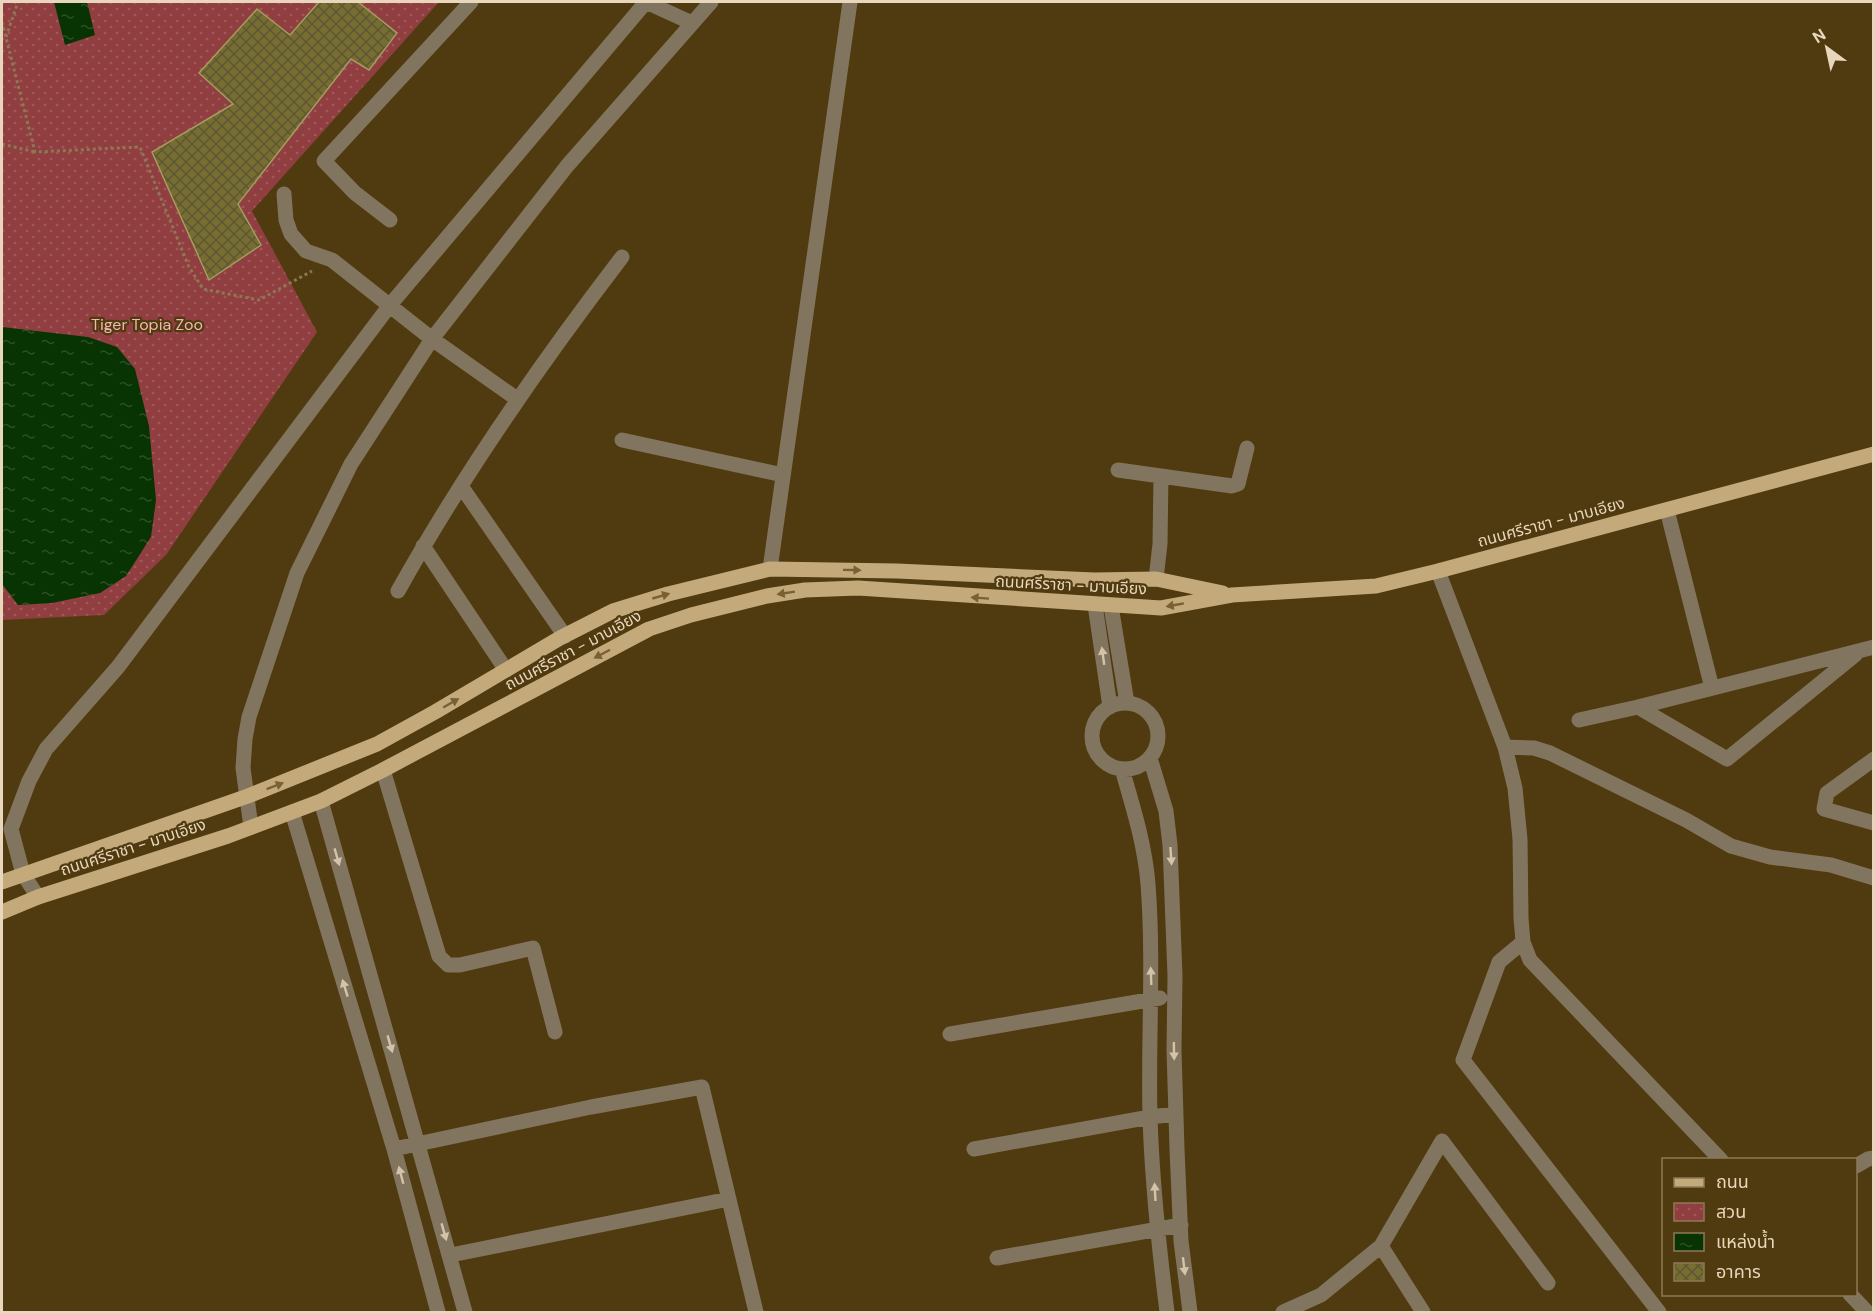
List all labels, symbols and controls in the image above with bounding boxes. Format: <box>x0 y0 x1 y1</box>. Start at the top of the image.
north arrow <box>1797 18 1857 78</box>
text: N <box>1808 24 1830 48</box>
park label: Tiger Topia Zoo <box>91 314 203 335</box>
street label: ถนนศรีราชา - มาบเอียง <box>1475 492 1627 552</box>
one-way arrow <box>843 565 862 575</box>
street label: ถนนศรีราชา - มาบเอียง <box>995 571 1147 599</box>
one-way arrow <box>776 589 795 598</box>
one-way arrow <box>652 591 670 600</box>
one-way arrow <box>971 593 990 602</box>
one-way arrow <box>1165 601 1184 610</box>
street label: ถนนศรีราชา - มาบเอียง <box>501 605 645 695</box>
one-way arrow <box>1098 646 1107 665</box>
one-way arrow <box>593 649 610 659</box>
one-way arrow <box>443 698 460 708</box>
one-way arrow <box>266 781 284 791</box>
street label: ถนนศรีราชา - มาบเอียง <box>58 814 208 880</box>
one-way arrow <box>1166 846 1176 865</box>
one-way arrow <box>333 848 342 866</box>
one-way arrow <box>1147 966 1156 985</box>
one-way arrow <box>340 979 349 997</box>
one-way arrow <box>386 1035 395 1053</box>
one-way arrow <box>1169 1041 1179 1060</box>
legend <box>1662 1158 1857 1296</box>
one-way arrow <box>396 1166 405 1184</box>
text: ถนน <box>1716 1170 1749 1194</box>
one-way arrow <box>1150 1182 1159 1201</box>
text: สวน <box>1716 1200 1746 1224</box>
one-way arrow <box>440 1223 449 1241</box>
text: แหล่งน้ำ <box>1716 1229 1775 1254</box>
one-way arrow <box>1180 1257 1189 1276</box>
text: อาคาร <box>1716 1260 1761 1284</box>

